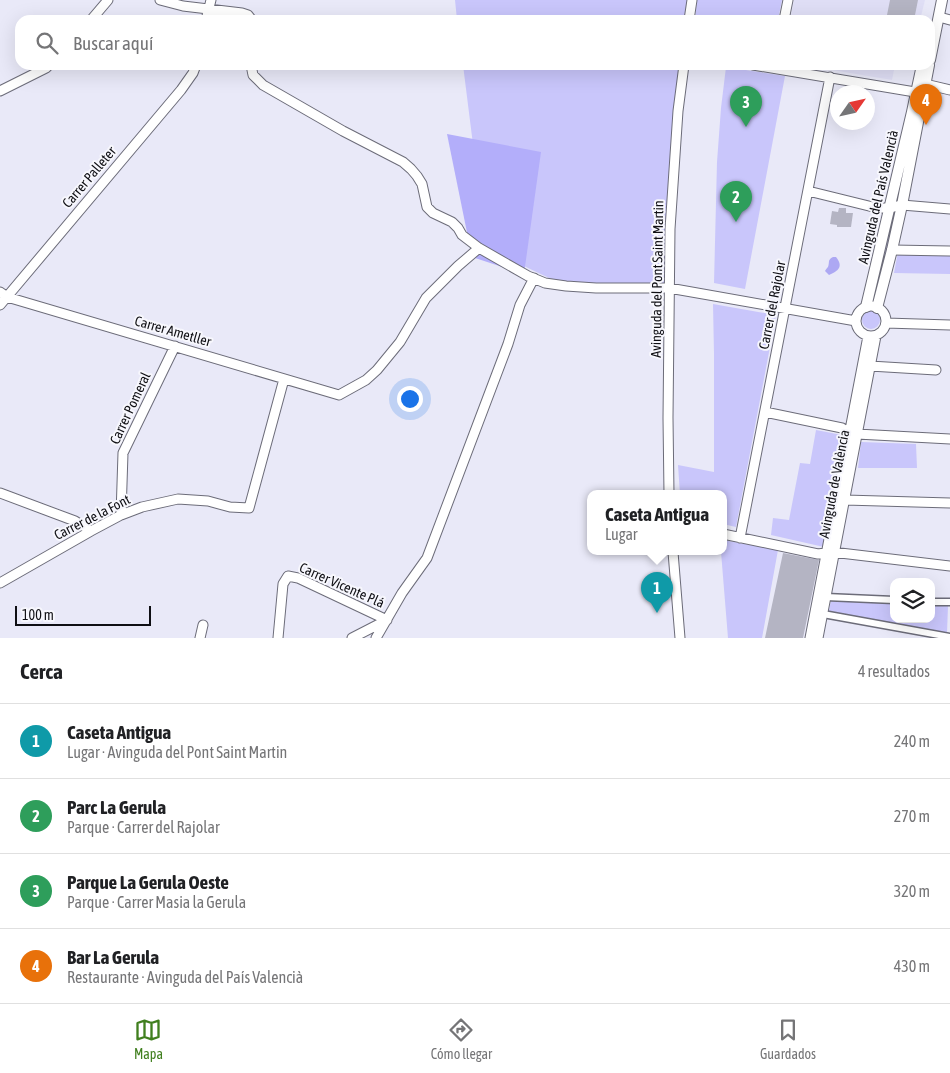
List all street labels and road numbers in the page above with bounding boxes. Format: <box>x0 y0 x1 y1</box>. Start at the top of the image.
street label: Avinguda del País Valencià <box>855 129 901 265</box>
street label: Carrer Palleter <box>59 143 120 211</box>
street label: Avinguda del Pont Saint Martin <box>648 200 666 358</box>
street label: Carrer del Rajolar <box>756 259 789 351</box>
street label: Carrer Ametller <box>133 312 214 350</box>
street label: Carrer Pomeral <box>106 369 154 446</box>
street label: Avinguda de València <box>816 428 852 540</box>
street label: Carrer de la Font <box>51 491 133 543</box>
street label: Carrer Vicente Plá <box>297 559 387 611</box>

